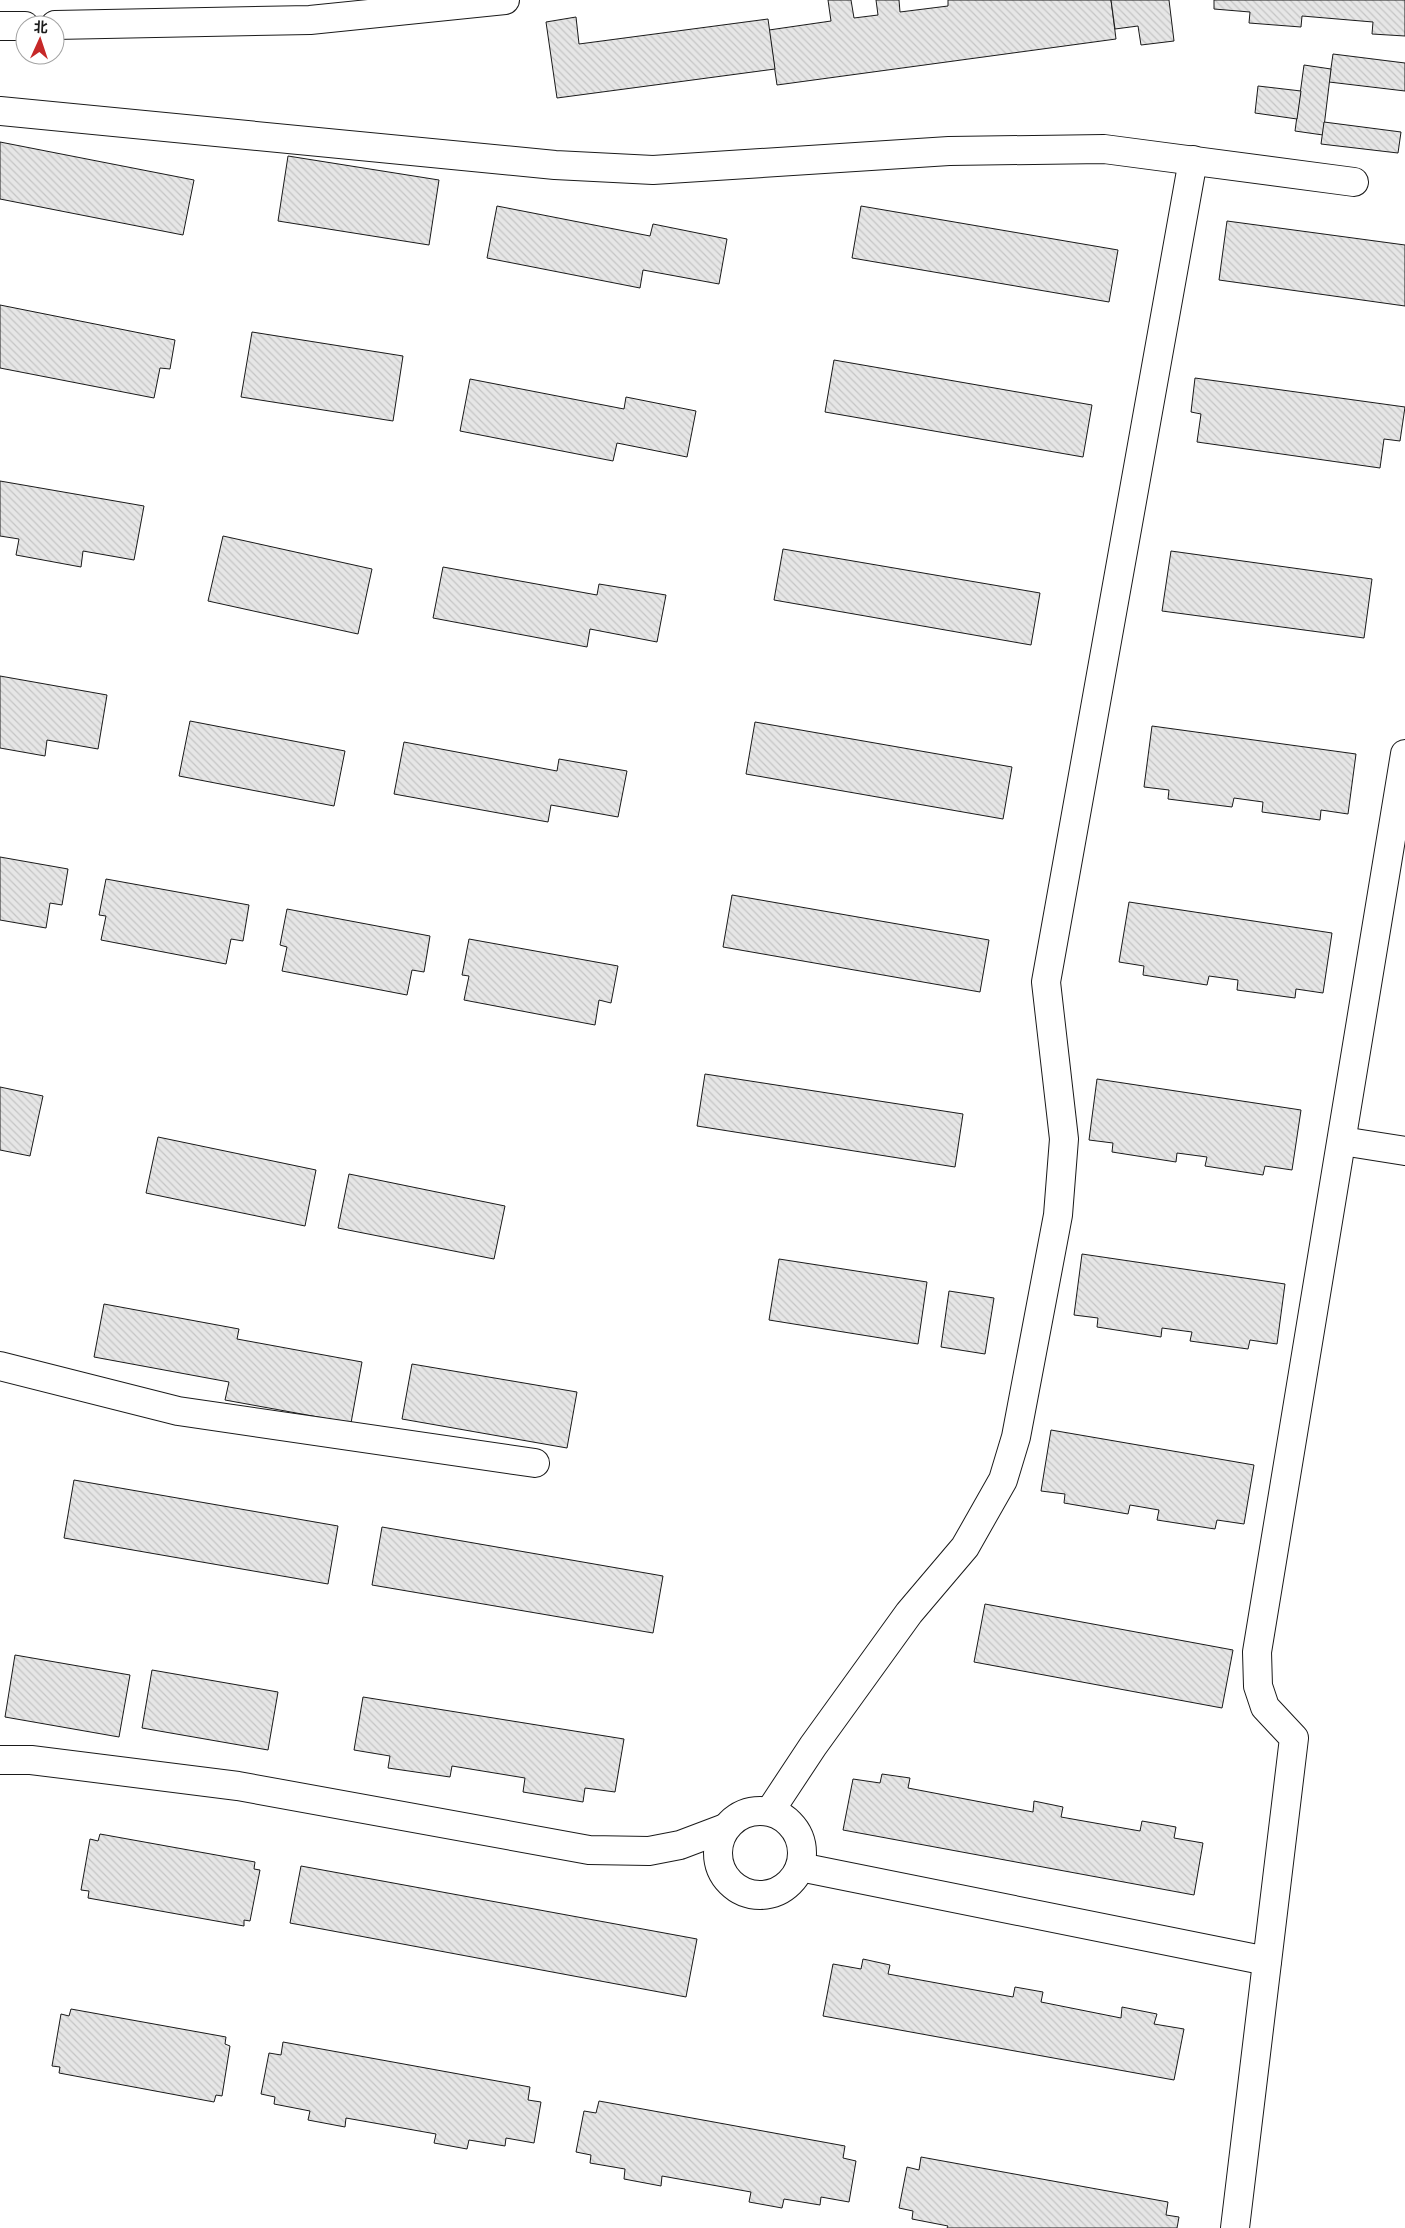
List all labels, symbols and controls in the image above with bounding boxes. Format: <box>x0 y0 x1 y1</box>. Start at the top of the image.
north arrow <box>15 15 65 65</box>
text: 北 <box>33 16 48 36</box>

